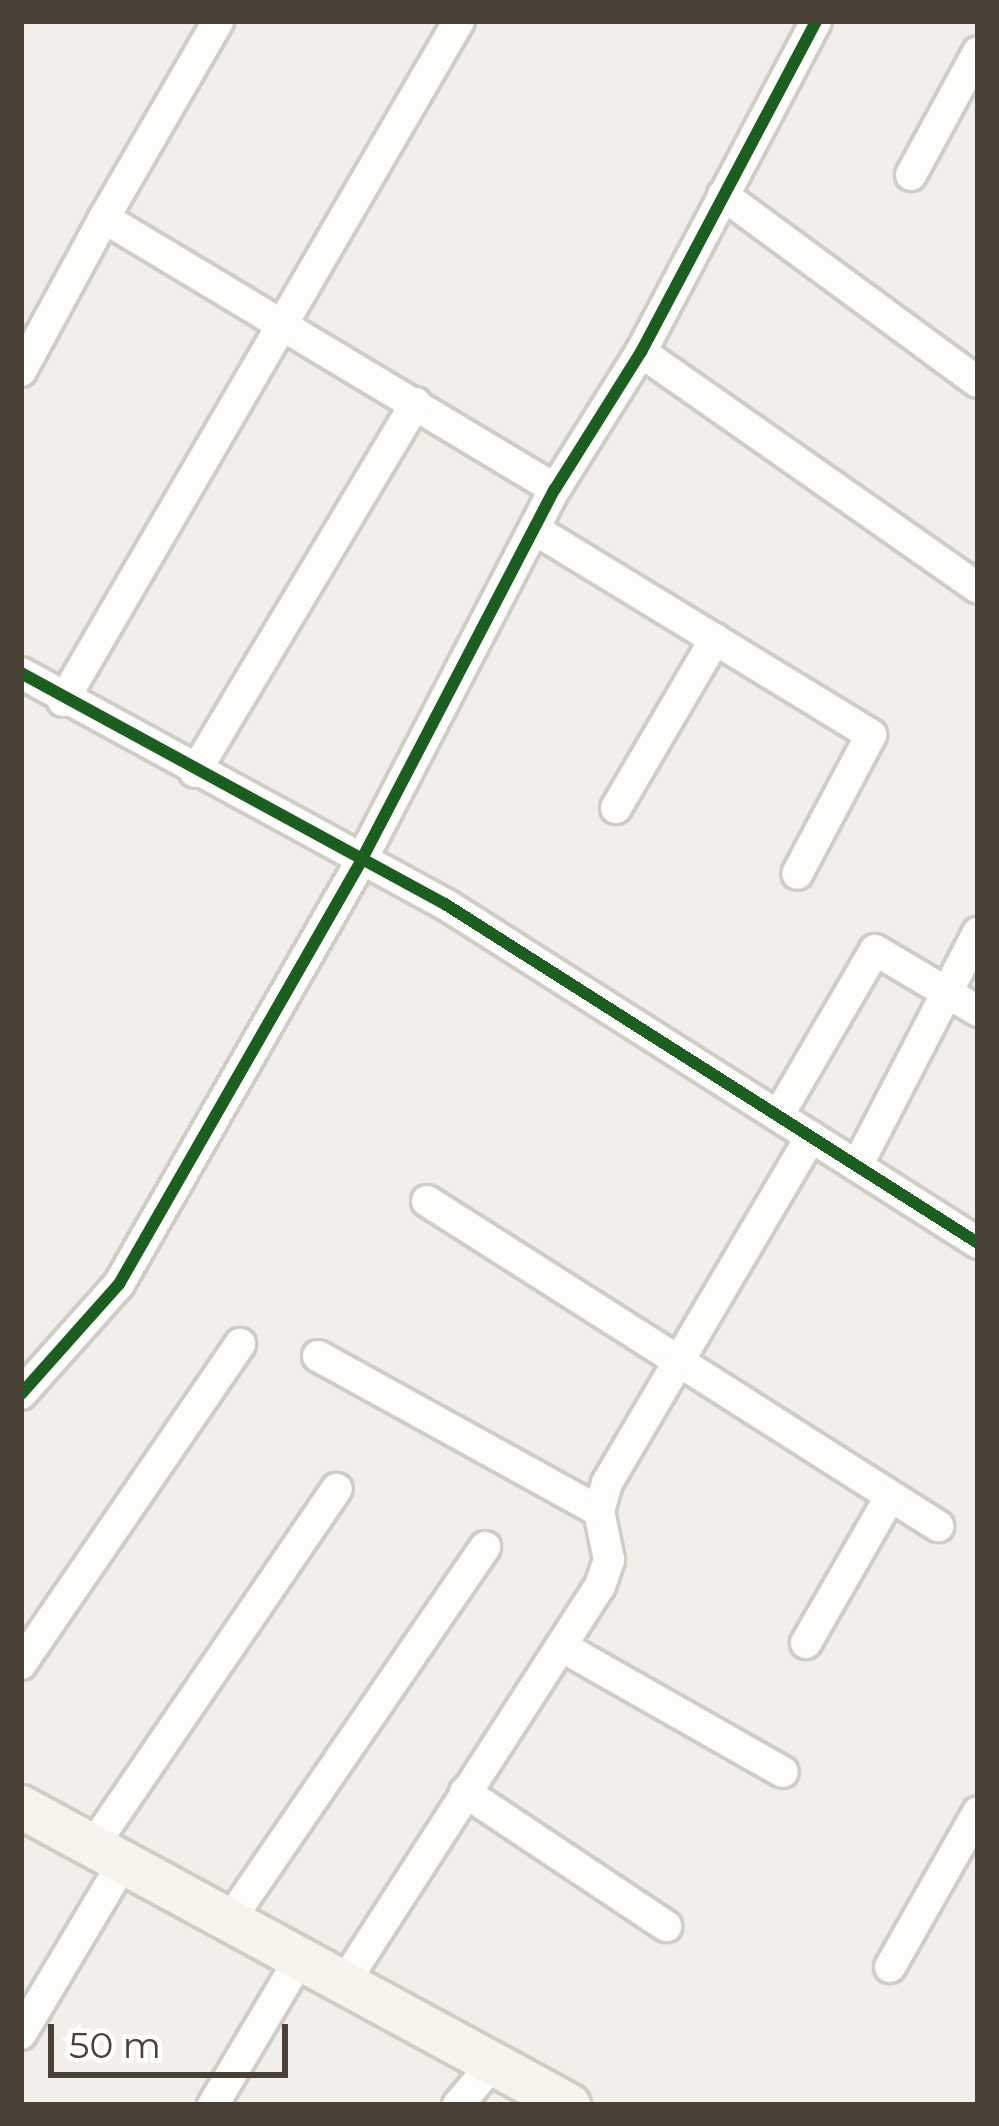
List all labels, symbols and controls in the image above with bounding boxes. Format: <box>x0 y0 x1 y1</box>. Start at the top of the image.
scale bar <box>54 2000 294 2074</box>
text: 50 m <box>69 2023 161 2067</box>

